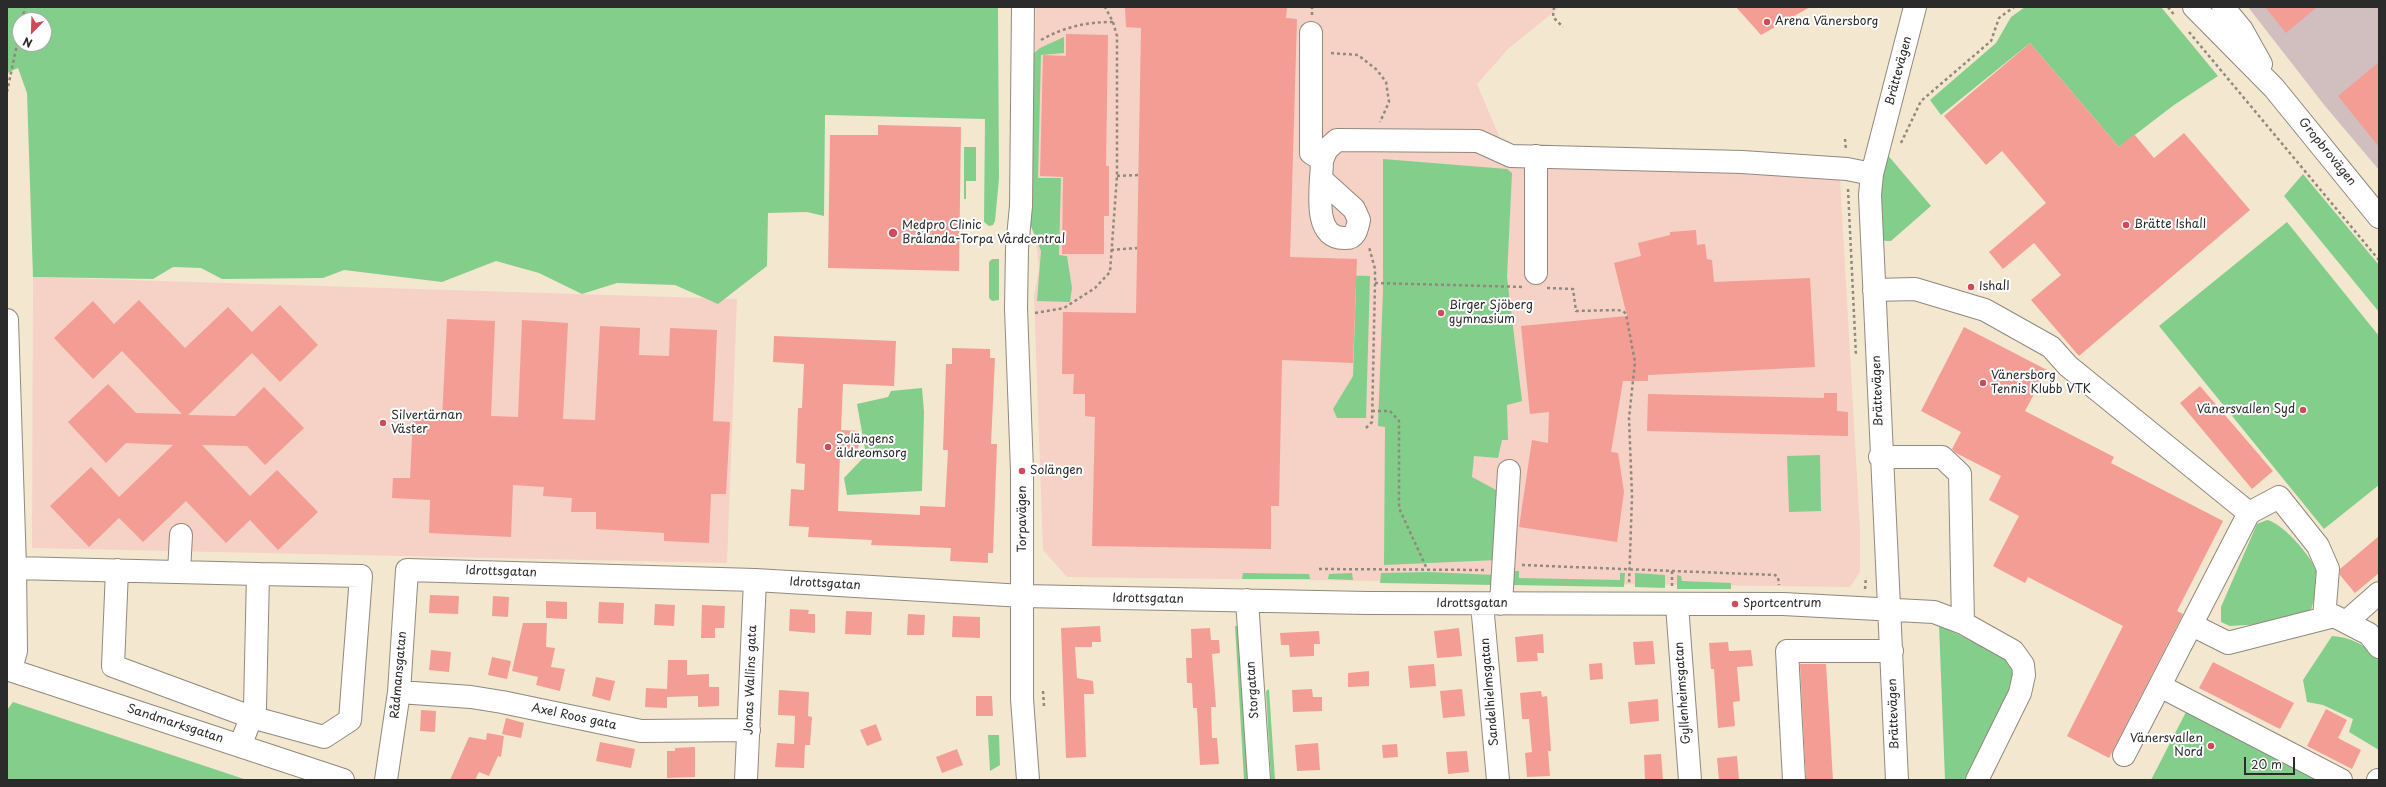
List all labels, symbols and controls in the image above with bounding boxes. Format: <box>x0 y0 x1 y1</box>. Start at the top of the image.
north arrow <box>12 12 52 52</box>
place label: Arena Vänersborg <box>1775 15 1879 29</box>
marker: Arena Vänersborg <box>1762 17 1772 27</box>
text: N <box>20 33 35 52</box>
street label: Brättevägen <box>1883 35 1915 107</box>
street label: Gropbrovägen <box>2295 115 2359 189</box>
place label: Brätte Ishall <box>2134 218 2206 232</box>
place label: Medpro Clinic Brålanda-Torpa Vårdcentral <box>902 219 1065 247</box>
marker: Brätte Ishall <box>2121 220 2131 230</box>
marker: Medpro Clinic Brålanda-Torpa Vårdcentral <box>887 227 899 239</box>
place label: Ishall <box>1979 280 2010 294</box>
marker: Ishall <box>1966 282 1976 292</box>
place label: Birger Sjöberg gymnasium <box>1449 299 1533 327</box>
marker: Birger Sjöberg gymnasium <box>1436 308 1446 318</box>
street label: Brättevägen <box>1870 355 1886 427</box>
place label: Vänersborg Tennis Klubb VTK <box>1991 369 2091 397</box>
marker: Vänersborg Tennis Klubb VTK <box>1978 378 1988 388</box>
place label: Vänersvallen Syd <box>2197 403 2295 417</box>
marker: Vänersvallen Syd <box>2298 405 2308 415</box>
place label: Silvertärnan Väster <box>391 409 463 437</box>
marker: Silvertärnan Väster <box>378 418 388 428</box>
place label: Solängens äldreomsorg <box>836 433 907 461</box>
marker: Solängens äldreomsorg <box>823 442 833 452</box>
place label: Solängen <box>1030 464 1083 478</box>
marker: Solängen <box>1017 466 1027 476</box>
street label: Torpavägen <box>1016 486 1030 552</box>
street label: Idrottsgatan <box>465 564 537 580</box>
street label: Idrottsgatan <box>789 575 861 593</box>
street label: Idrottsgatan <box>1112 591 1184 607</box>
street label: Idrottsgatan <box>1436 597 1508 611</box>
place label: Sportcentrum <box>1743 597 1821 611</box>
marker: Sportcentrum <box>1730 599 1740 609</box>
street label: Jonas Wallins gata <box>742 625 760 735</box>
street label: Rådmansgatan <box>388 631 410 719</box>
street label: Sandelhielmsgatan <box>1478 637 1502 747</box>
street label: Gyllenheimsgatan <box>1672 641 1694 745</box>
street label: Storgatan <box>1244 661 1262 719</box>
street label: Brättevägen <box>1886 678 1902 750</box>
street label: Axel Roos gata <box>530 701 618 733</box>
street label: Sandmarksgatan <box>125 702 225 746</box>
place label: Vänersvallen Nord <box>2130 732 2203 760</box>
marker: Vänersvallen Nord <box>2206 741 2216 751</box>
scale bar <box>2246 749 2297 775</box>
text: 20 m <box>2251 755 2282 773</box>

